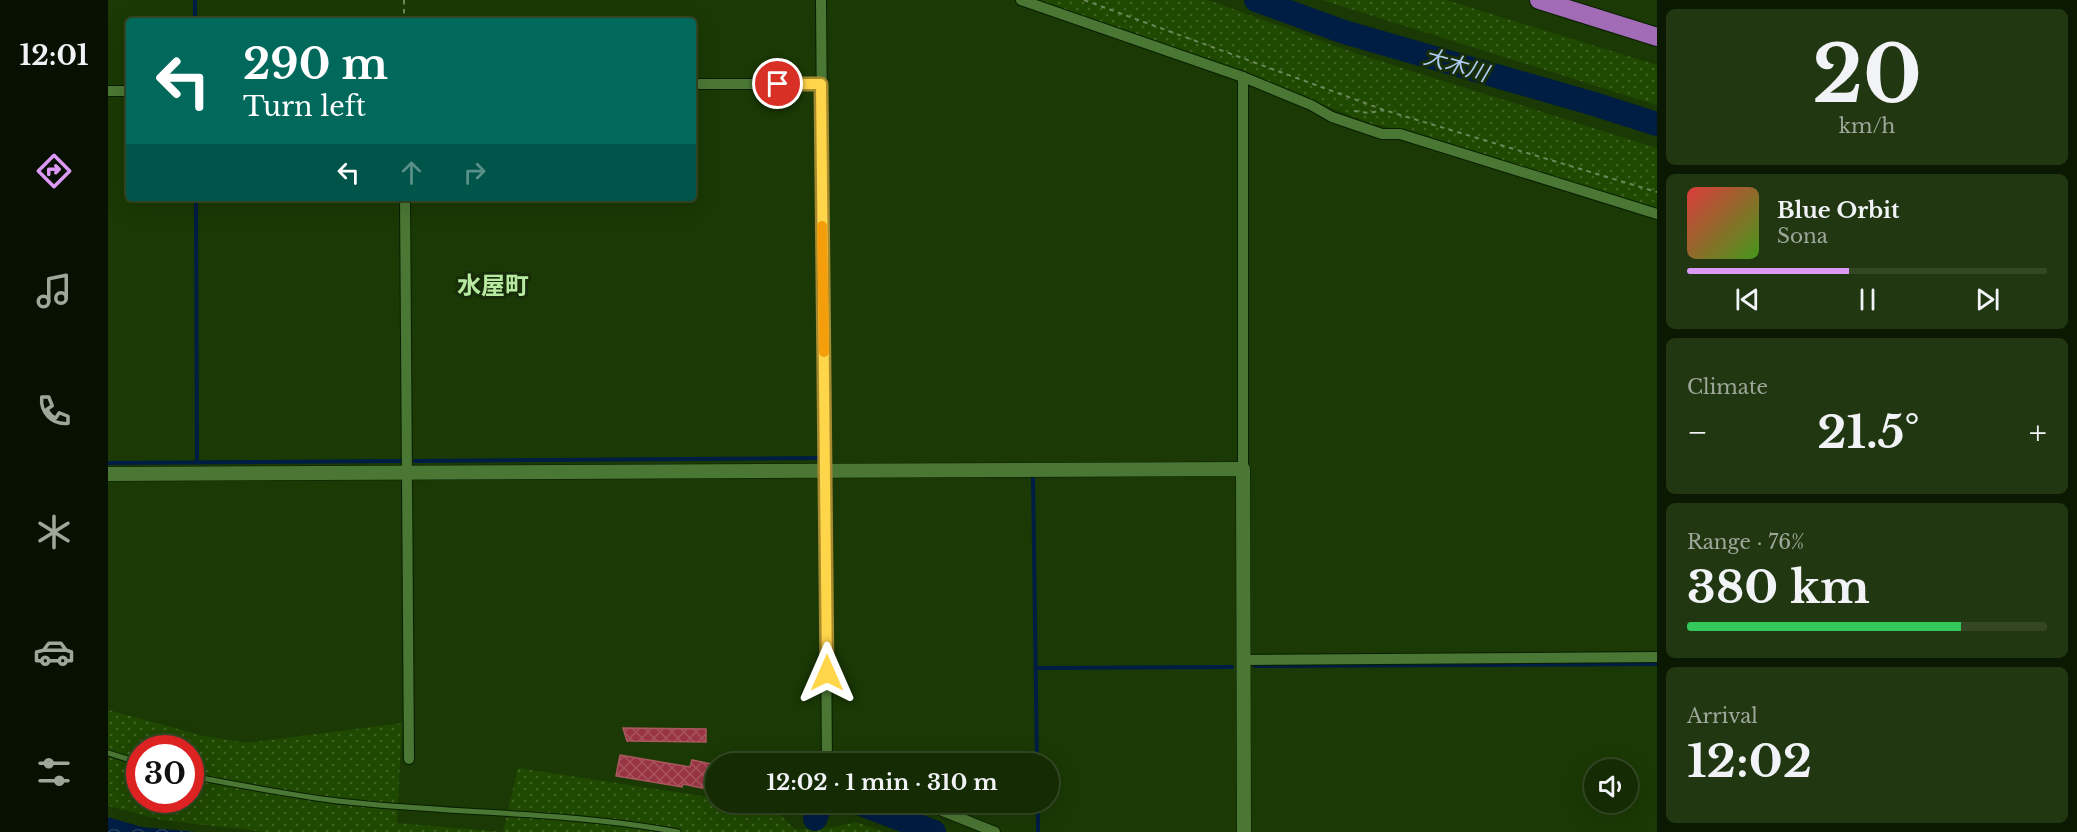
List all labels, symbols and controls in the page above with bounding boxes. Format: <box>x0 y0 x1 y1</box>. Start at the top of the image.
text: 20 <box>1812 26 1922 123</box>
text: 290 m <box>243 38 388 90</box>
text: 12:01 <box>19 39 89 72</box>
icon: left <box>144 42 222 120</box>
water label: 大木川 <box>1421 43 1493 88</box>
pin <box>752 58 803 109</box>
icon: arrive <box>761 67 794 100</box>
text: Turn left <box>243 90 366 123</box>
text: km/h <box>1839 114 1895 138</box>
icon: directions <box>33 150 75 192</box>
icon: left <box>332 156 365 189</box>
icon: ahead <box>395 156 428 189</box>
icon: right <box>458 156 491 189</box>
text: Blue Orbit <box>1777 197 1899 224</box>
text: Sona <box>1777 224 1828 248</box>
icon: music <box>33 270 75 312</box>
district label: 水屋町 <box>457 271 529 300</box>
icon: previous <box>1731 283 1764 316</box>
icon: pause <box>1851 283 1884 316</box>
icon: next <box>1971 283 2004 316</box>
text: Climate <box>1687 375 1768 399</box>
icon: phone <box>33 390 75 432</box>
text: 21.5° <box>1817 404 1920 460</box>
text: − <box>1687 412 1708 453</box>
text: + <box>2029 412 2047 453</box>
icon: climate <box>33 511 75 553</box>
text: Range · 76% <box>1687 530 1804 554</box>
text: 380 km <box>1687 559 1870 615</box>
icon: car <box>33 631 75 673</box>
position arrow <box>795 641 859 705</box>
text: Arrival <box>1687 704 1758 728</box>
text: 12:02 <box>1687 733 1812 789</box>
speed limit sign: 30 <box>126 735 204 813</box>
icon: filters <box>33 751 75 793</box>
map controls <box>1584 759 1638 813</box>
button: sound <box>1584 759 1638 813</box>
text: 12:02 · 1 min · 310 m <box>767 769 997 796</box>

